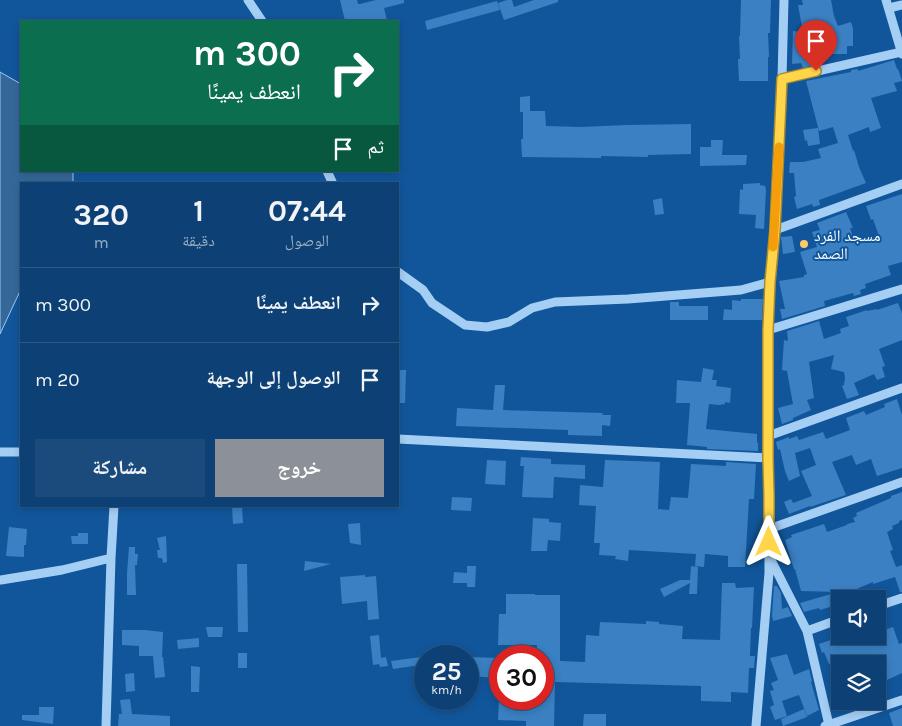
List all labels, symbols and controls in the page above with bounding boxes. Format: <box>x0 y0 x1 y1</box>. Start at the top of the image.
pin <box>795 20 837 71</box>
icon: arrive <box>802 27 830 55</box>
text: 300 m <box>193 33 301 74</box>
icon: right <box>319 40 384 105</box>
text: انعطف يمينًا <box>207 79 301 105</box>
icon: arrive <box>329 135 357 163</box>
text: ثم <box>367 136 384 158</box>
text: 1 <box>193 193 204 229</box>
text: 07:44 <box>268 193 346 229</box>
text: 320 <box>73 197 129 233</box>
place label: مسجد الفرد الصمد <box>814 226 880 263</box>
text: دقيقة <box>182 231 215 250</box>
text: الوصول <box>285 231 329 250</box>
text: m <box>94 233 109 252</box>
marker: مسجد الفرد الصمد <box>798 238 810 250</box>
icon: right <box>356 291 384 319</box>
text: انعطف يمينًا <box>256 292 341 314</box>
text: 300 m <box>35 294 91 316</box>
icon: arrive <box>356 366 384 394</box>
text: الوصول إلى الوجهة <box>206 367 341 389</box>
text: 20 m <box>35 369 80 391</box>
button: مشاركة <box>35 439 205 497</box>
button: خروج <box>215 439 384 497</box>
position arrow <box>742 515 794 567</box>
map controls <box>831 590 886 710</box>
button: sound <box>831 590 886 645</box>
speed limit sign: 30 <box>489 645 554 710</box>
button: layers <box>831 655 886 710</box>
text: 25 <box>432 657 461 686</box>
text: km/h <box>431 683 462 697</box>

